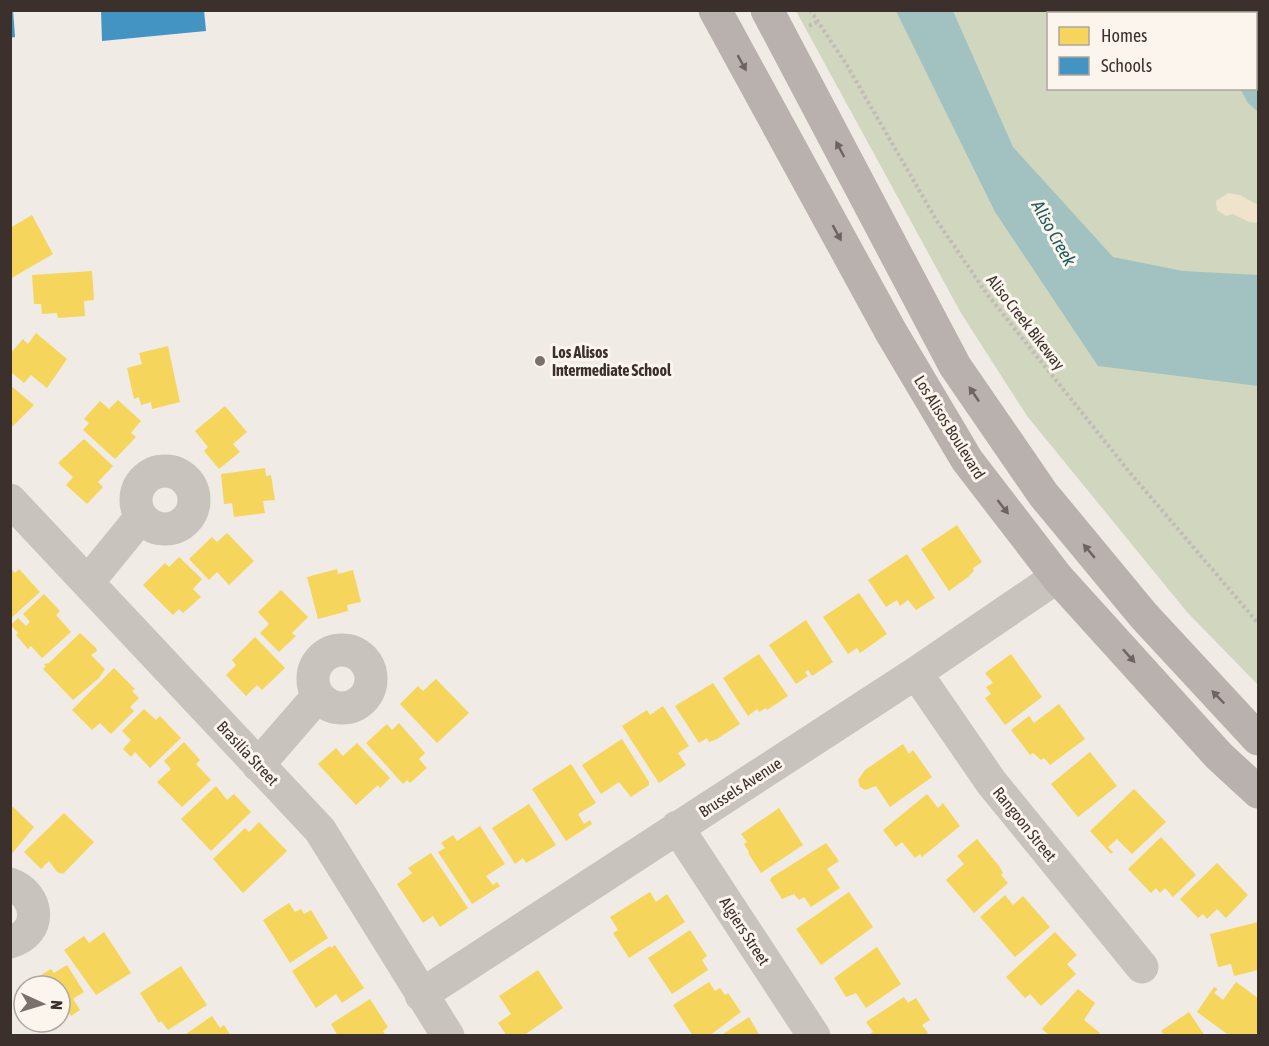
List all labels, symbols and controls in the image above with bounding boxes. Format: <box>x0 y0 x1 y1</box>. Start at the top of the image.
legend <box>1047 12 1257 90</box>
text: Homes <box>1101 25 1147 46</box>
one-way arrow <box>737 54 747 71</box>
text: Schools <box>1101 55 1152 76</box>
one-way arrow <box>835 140 845 157</box>
water label: Aliso Creek <box>1027 196 1081 270</box>
one-way arrow <box>831 225 842 241</box>
street label: Aliso Creek Bikeway <box>983 271 1069 374</box>
place label: Los Alisos Intermediate School <box>552 343 672 379</box>
marker: Los Alisos Intermediate School <box>533 354 547 368</box>
street label: Los Alisos Boulevard <box>911 372 989 482</box>
one-way arrow <box>968 386 980 402</box>
one-way arrow <box>997 499 1010 515</box>
one-way arrow <box>1084 543 1096 558</box>
one-way arrow <box>1122 648 1135 663</box>
one-way arrow <box>1211 691 1225 705</box>
street label: Brasilia Street <box>214 717 283 789</box>
street label: Brussels Avenue <box>695 754 785 820</box>
street label: Rangoon Street <box>989 783 1061 866</box>
street label: Algiers Street <box>716 894 774 969</box>
north arrow <box>12 974 72 1034</box>
text: N <box>48 1000 66 1010</box>

